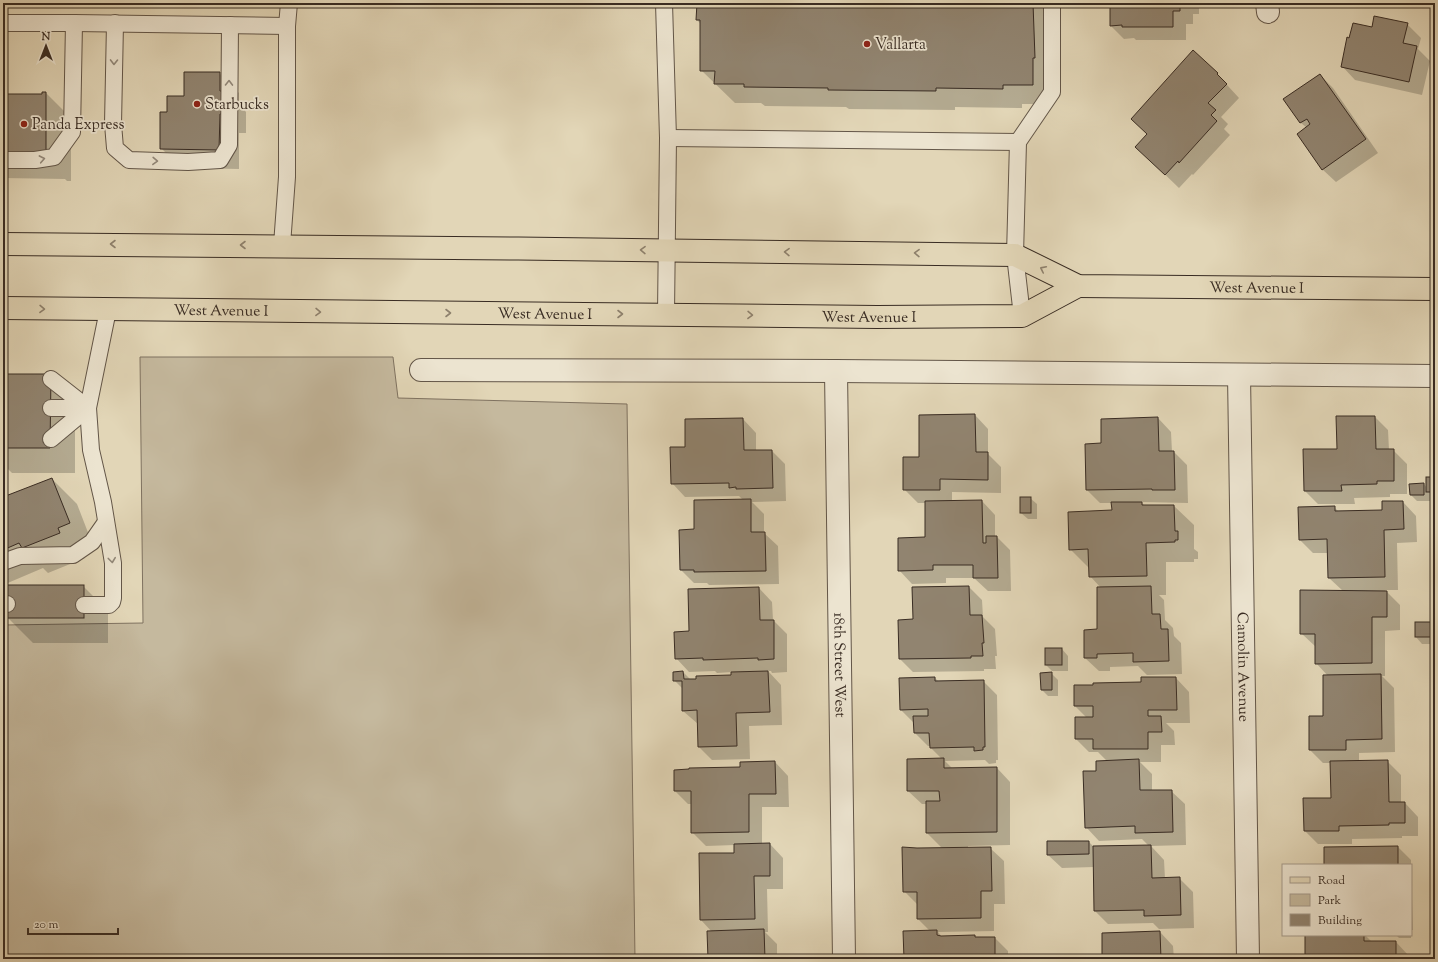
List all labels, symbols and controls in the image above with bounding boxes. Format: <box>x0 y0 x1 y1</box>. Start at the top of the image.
north arrow <box>26 26 66 66</box>
text: N <box>41 29 51 45</box>
place label: Vallarta <box>875 35 926 56</box>
marker: Vallarta <box>862 39 872 49</box>
one-way arrow <box>110 59 118 65</box>
one-way arrow <box>225 80 234 86</box>
place label: Starbucks <box>205 95 269 116</box>
marker: Starbucks <box>192 99 202 109</box>
place label: Panda Express <box>32 115 124 136</box>
marker: Panda Express <box>19 119 29 129</box>
one-way arrow <box>39 155 45 164</box>
one-way arrow <box>152 156 158 165</box>
one-way arrow <box>110 240 116 248</box>
one-way arrow <box>240 241 246 249</box>
one-way arrow <box>640 246 646 254</box>
one-way arrow <box>784 248 790 256</box>
one-way arrow <box>914 249 920 258</box>
one-way arrow <box>1040 266 1048 273</box>
street label: West Avenue I <box>1209 278 1304 300</box>
street label: West Avenue I <box>174 301 269 323</box>
street label: West Avenue I <box>497 304 593 326</box>
one-way arrow <box>39 305 45 313</box>
street label: West Avenue I <box>821 307 916 329</box>
one-way arrow <box>315 308 321 316</box>
one-way arrow <box>445 309 451 317</box>
one-way arrow <box>617 310 623 318</box>
one-way arrow <box>747 311 753 319</box>
one-way arrow <box>107 557 116 563</box>
street label: 18th Street West <box>827 612 850 718</box>
street label: Camolin Avenue <box>1231 612 1253 722</box>
legend <box>1282 864 1412 936</box>
text: Road <box>1318 872 1345 890</box>
text: Park <box>1318 892 1341 910</box>
scale bar <box>28 910 118 936</box>
text: Building <box>1318 912 1362 930</box>
text: 20 m <box>34 916 59 934</box>

